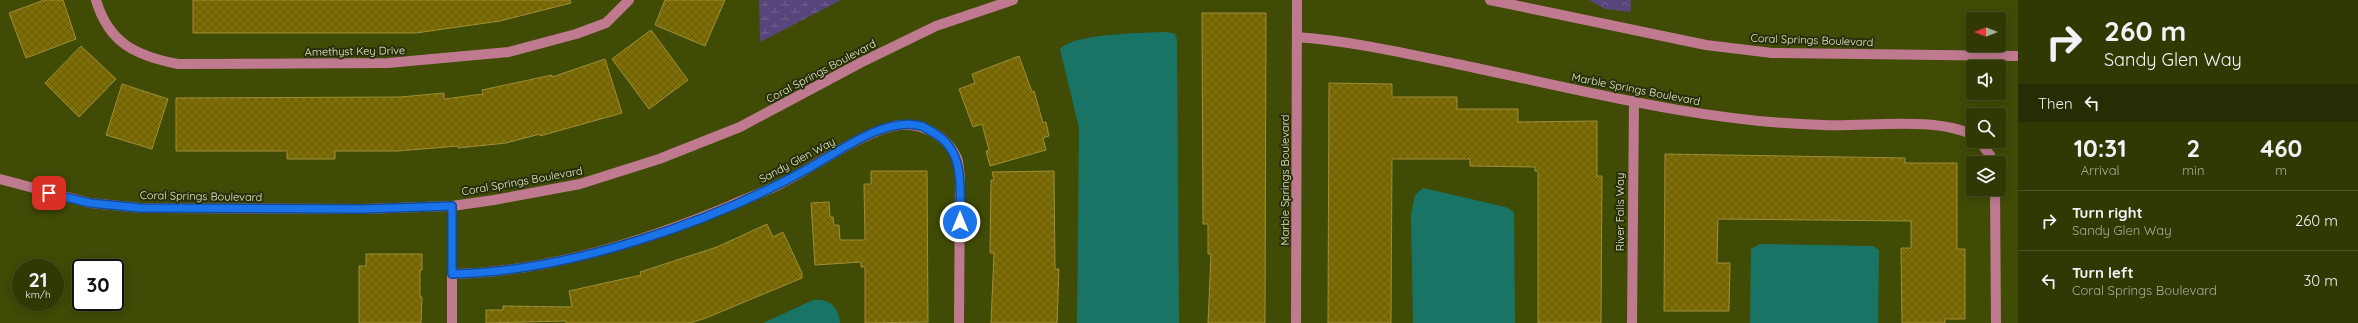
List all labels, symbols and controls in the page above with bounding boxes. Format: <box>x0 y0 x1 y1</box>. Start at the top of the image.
north arrow <box>1966 12 2006 52</box>
map controls <box>1966 12 2006 196</box>
text: 260 m <box>2104 13 2186 48</box>
icon: right <box>2038 16 2090 68</box>
street label: Coral Springs Boulevard <box>1750 31 1874 49</box>
street label: Coral Springs Boulevard <box>764 36 878 106</box>
street label: Amethyst Key Drive <box>305 43 405 59</box>
text: Sandy Glen Way <box>2104 48 2242 71</box>
button: sound <box>1966 60 2006 100</box>
street label: Marble Springs Boulevard <box>1570 70 1702 108</box>
icon: left <box>2081 92 2103 114</box>
text: Then <box>2038 94 2073 113</box>
button: search <box>1966 108 2006 148</box>
street label: Marble Springs Boulevard <box>1278 115 1292 245</box>
text: 10:31 <box>2074 133 2127 163</box>
text: 2 <box>2187 133 2200 163</box>
text: 460 <box>2260 133 2302 163</box>
street label: Sandy Glen Way <box>757 134 837 186</box>
button: layers <box>1966 156 2006 196</box>
text: Arrival <box>2081 162 2120 178</box>
text: min <box>2182 162 2204 178</box>
text: m <box>2275 162 2287 178</box>
street label: Coral Springs Boulevard <box>460 163 584 199</box>
street label: River Falls Way <box>1613 173 1627 251</box>
pin <box>32 176 66 210</box>
icon: arrive <box>38 182 60 204</box>
street label: Coral Springs Boulevard <box>140 188 262 204</box>
position arrow <box>939 201 981 243</box>
text: Turn right <box>2072 203 2143 222</box>
icon: right <box>2038 210 2060 232</box>
text: 260 m <box>2295 211 2338 230</box>
text: Sandy Glen Way <box>2072 222 2172 238</box>
speed limit sign: 30 <box>72 259 124 311</box>
text: Turn left <box>2072 263 2134 282</box>
text: 21 <box>28 267 48 292</box>
icon: left <box>2038 270 2060 292</box>
text: 30 m <box>2303 271 2338 290</box>
text: Coral Springs Boulevard <box>2072 282 2217 298</box>
text: km/h <box>25 288 51 301</box>

